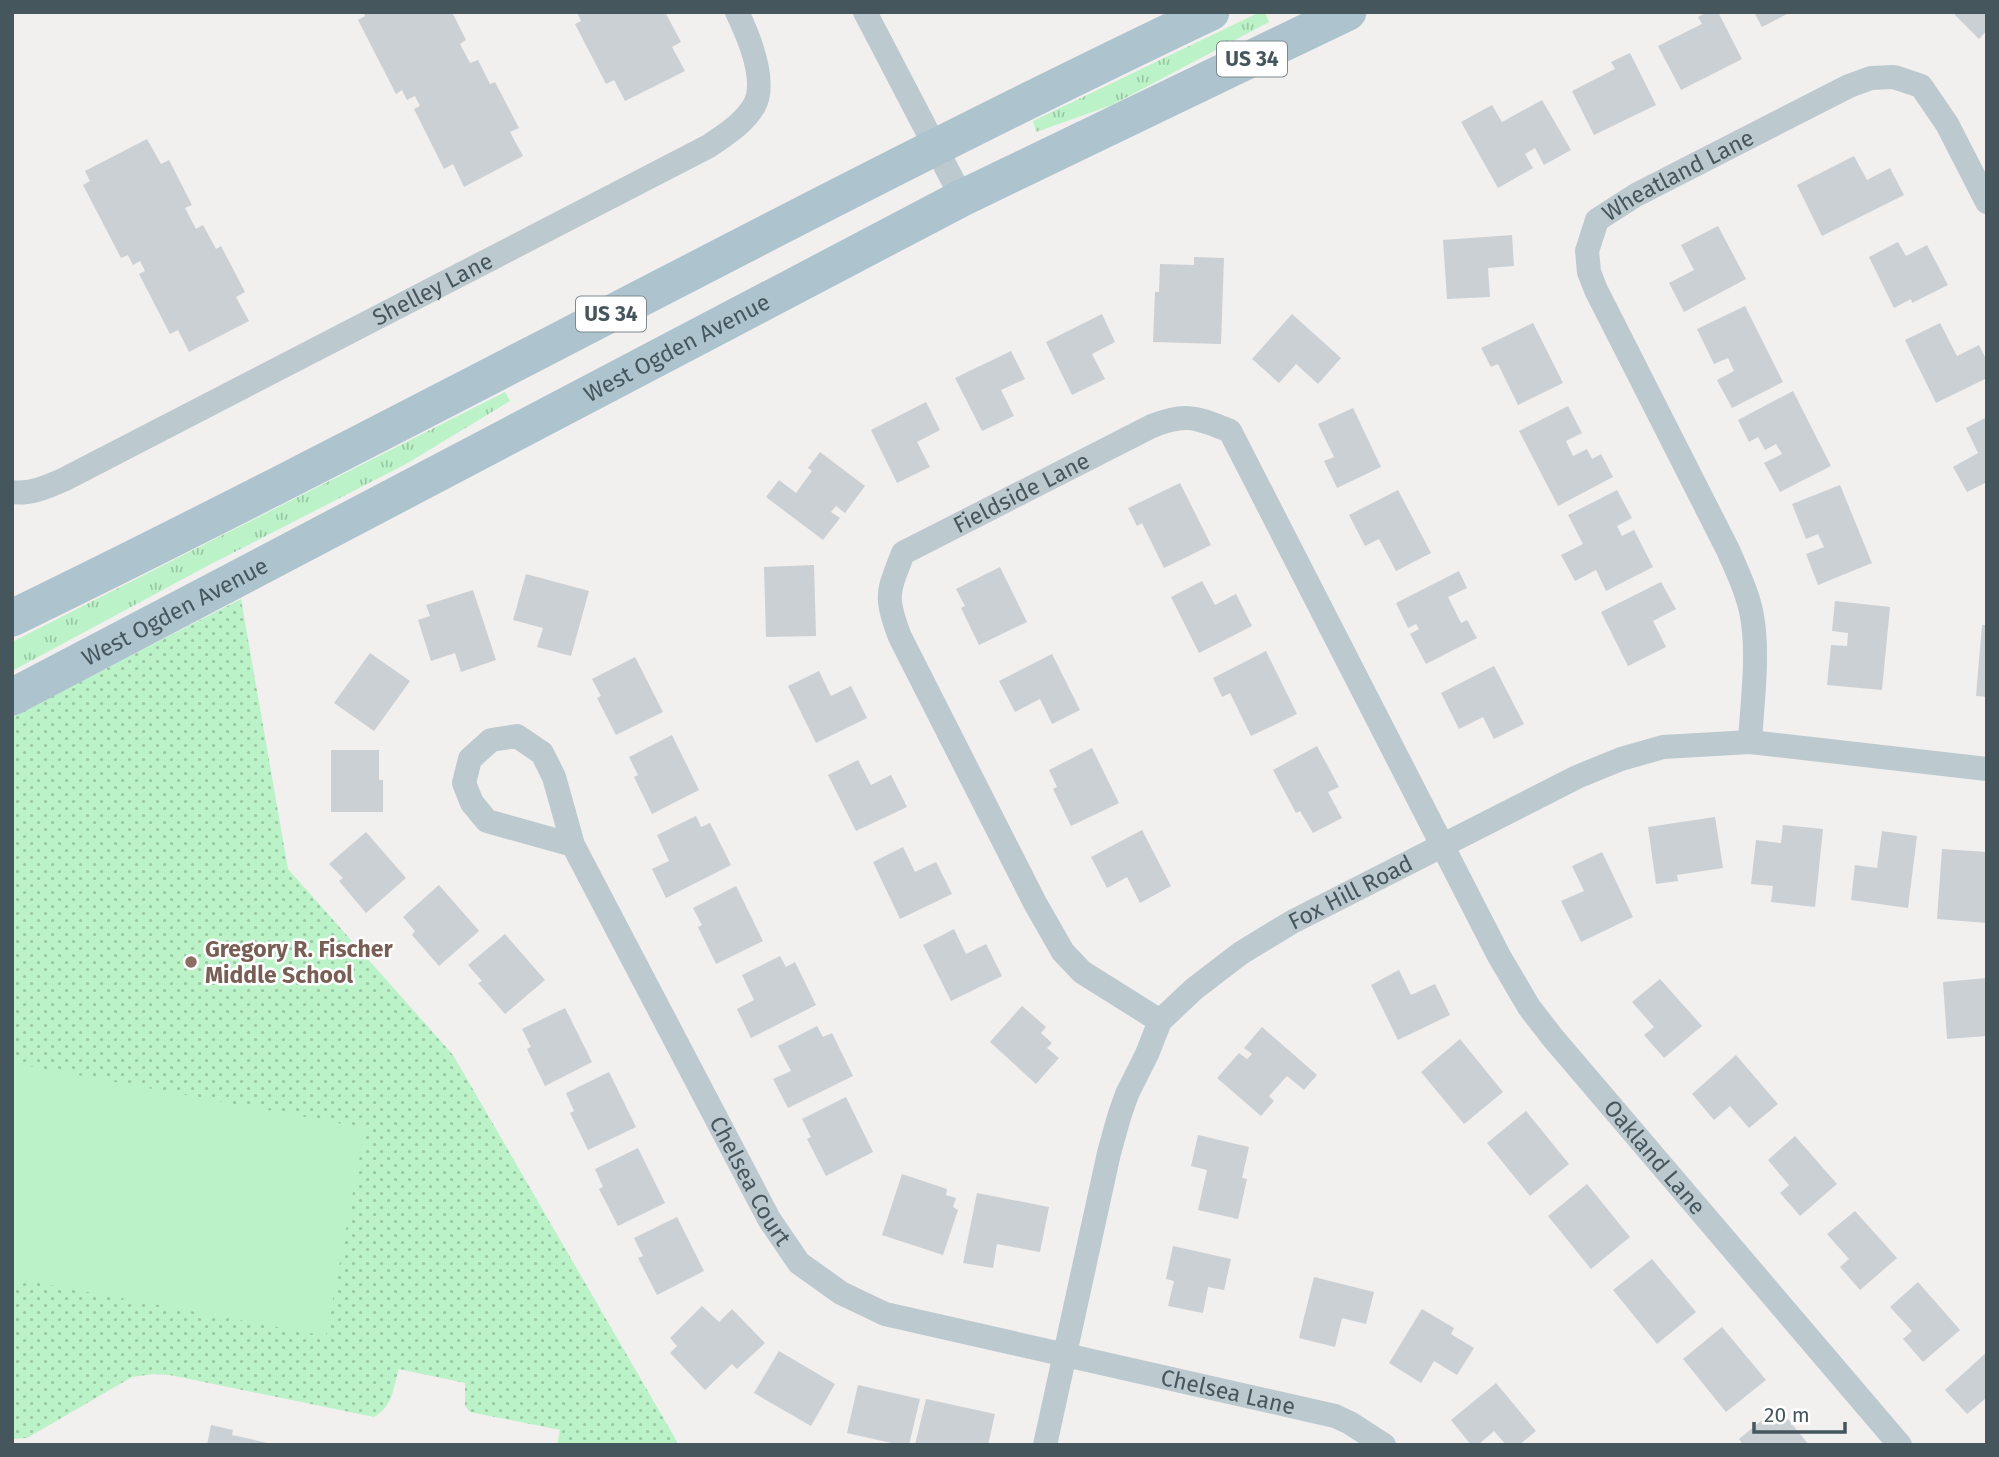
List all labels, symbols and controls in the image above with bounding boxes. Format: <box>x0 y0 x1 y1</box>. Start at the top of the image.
road number: US 34 <box>1217 42 1287 76</box>
street label: Wheatland Lane <box>1597 123 1758 227</box>
street label: Shelley Lane <box>368 246 497 332</box>
street label: West Ogden Avenue <box>579 287 775 408</box>
road number: US 34 <box>576 296 646 332</box>
street label: Fieldside Lane <box>948 446 1094 539</box>
street label: West Ogden Avenue <box>77 551 273 672</box>
street label: Fox Hill Road <box>1284 849 1417 936</box>
place label: Gregory R. Fischer Middle School <box>205 935 394 989</box>
marker: Gregory R. Fischer Middle School <box>183 954 199 970</box>
street label: Oakland Lane <box>1598 1094 1712 1221</box>
street label: Chelsea Court <box>704 1111 797 1252</box>
street label: Chelsea Lane <box>1158 1363 1298 1421</box>
scale bar <box>1754 1390 1845 1434</box>
text: 20 m <box>1764 1402 1810 1428</box>

